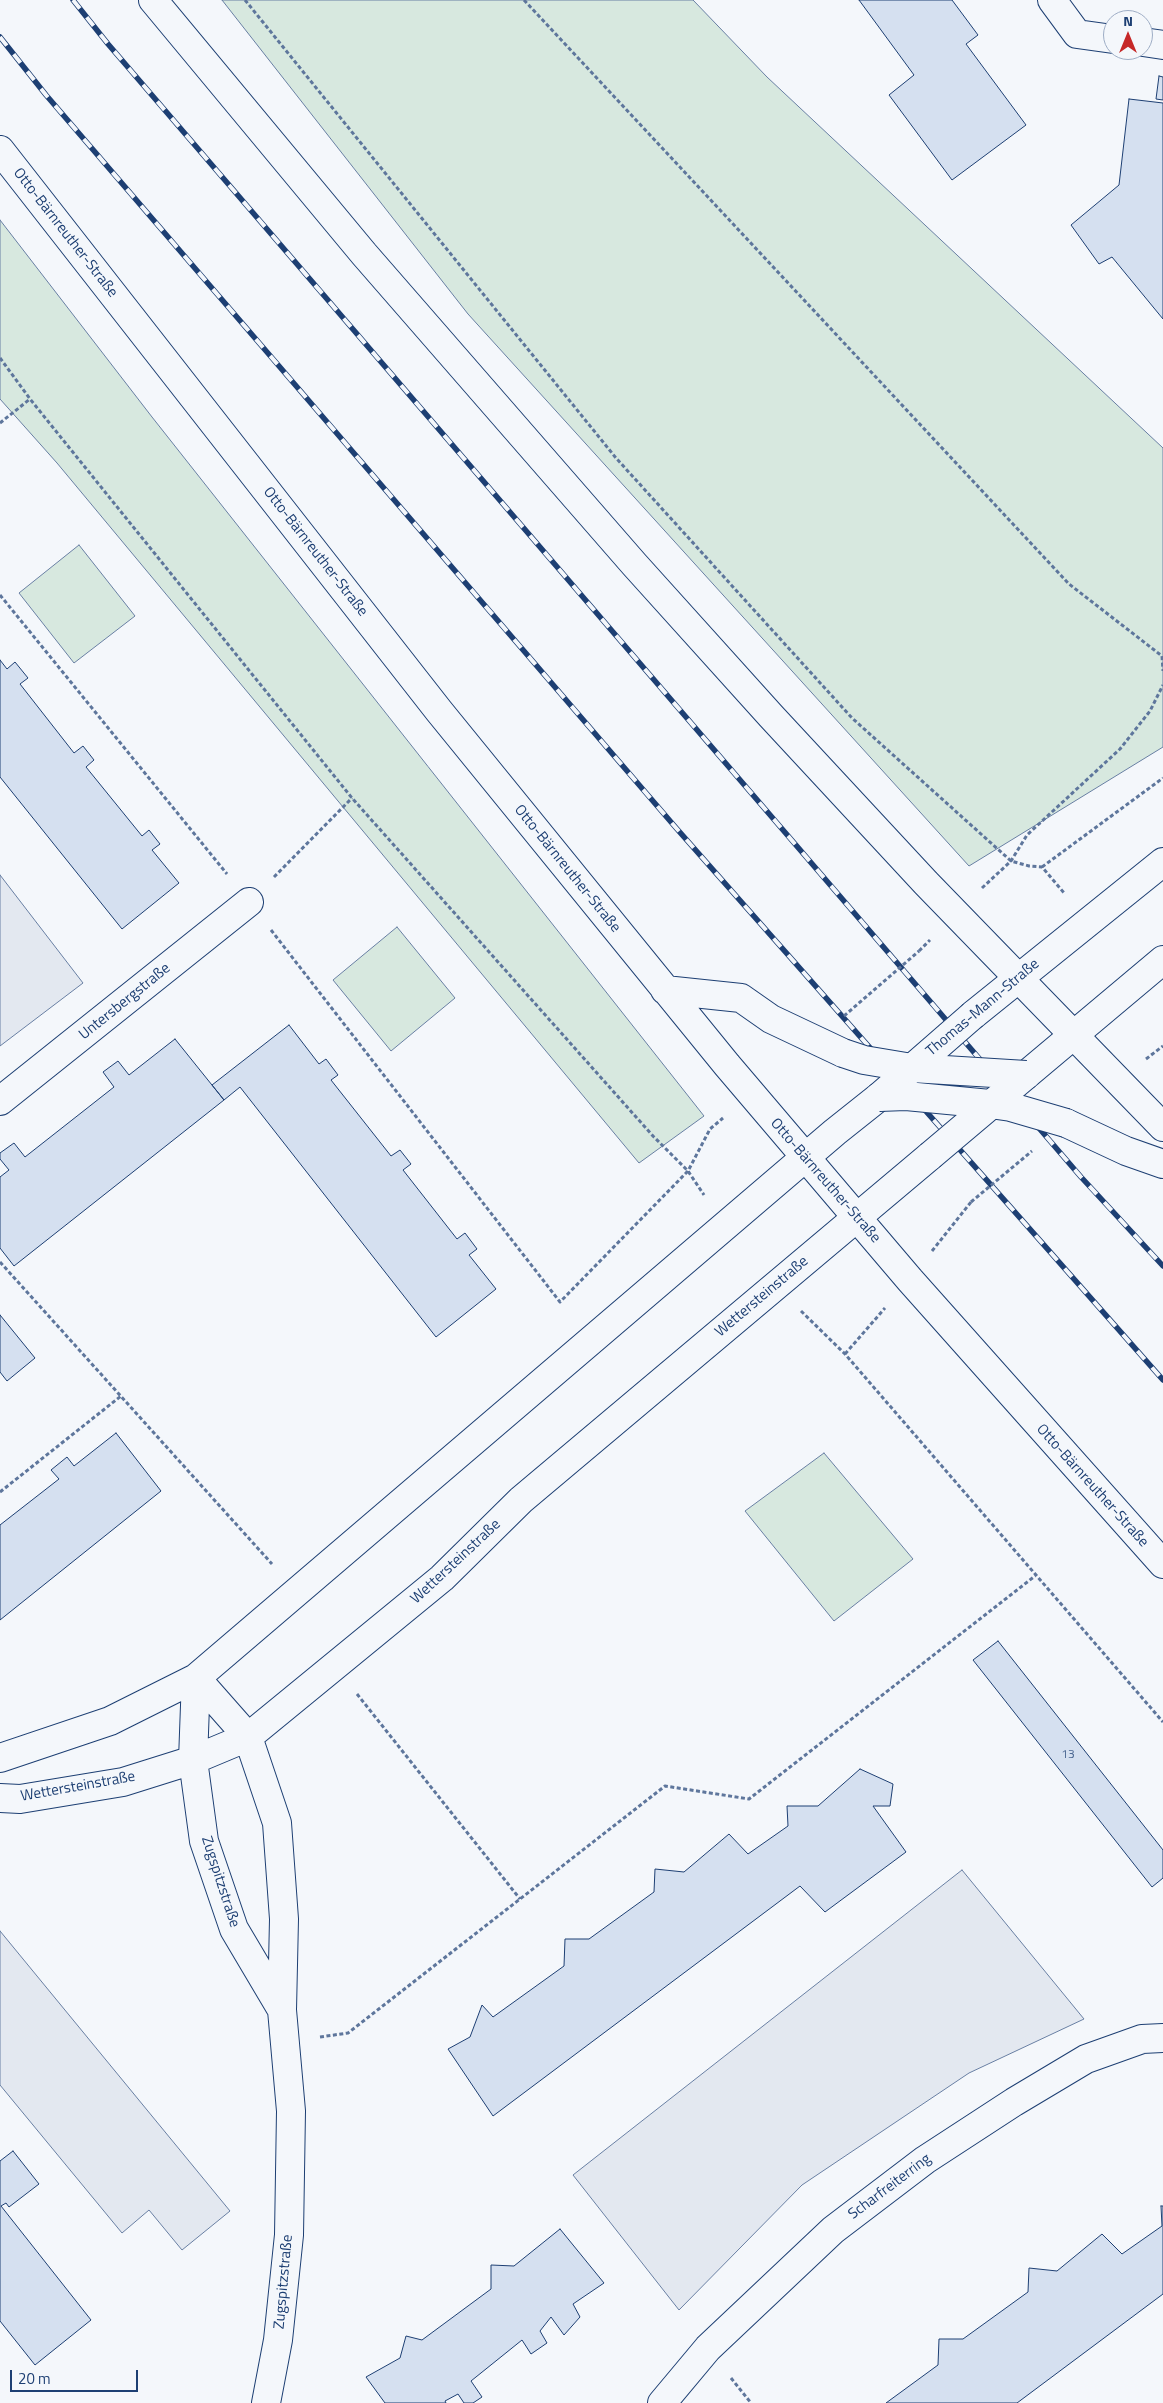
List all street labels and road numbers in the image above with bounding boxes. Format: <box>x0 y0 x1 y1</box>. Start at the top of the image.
street label: Otto-Bärnreuther-Straße <box>9 165 121 301</box>
street label: Otto-Bärnreuther-Straße <box>259 484 371 620</box>
street label: Otto-Bärnreuther-Straße <box>510 801 624 937</box>
street label: Thomas-Mann-Straße <box>923 956 1043 1060</box>
street label: Untersbergstraße <box>76 960 174 1044</box>
street label: Otto-Bärnreuther-Straße <box>766 1115 884 1247</box>
street label: Wettersteinstraße <box>712 1253 812 1341</box>
street label: Otto-Bärnreuther-Straße <box>1032 1421 1152 1551</box>
street label: Wettersteinstraße <box>407 1516 505 1608</box>
street label: Wettersteinstraße <box>19 1768 137 1806</box>
street label: Zugspitzstraße <box>197 1834 243 1930</box>
street label: Scharfreiterring <box>845 2150 935 2224</box>
street label: Zugspitzstraße <box>271 2234 297 2330</box>

